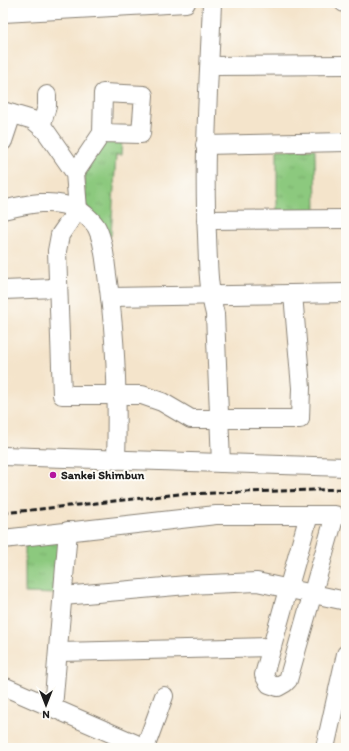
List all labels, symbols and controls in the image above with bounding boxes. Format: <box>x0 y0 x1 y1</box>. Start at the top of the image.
place label: Sankei Shimbun <box>61 468 144 482</box>
marker: Sankei Shimbun <box>48 470 58 480</box>
north arrow <box>26 685 66 725</box>
text: N <box>42 708 50 721</box>

